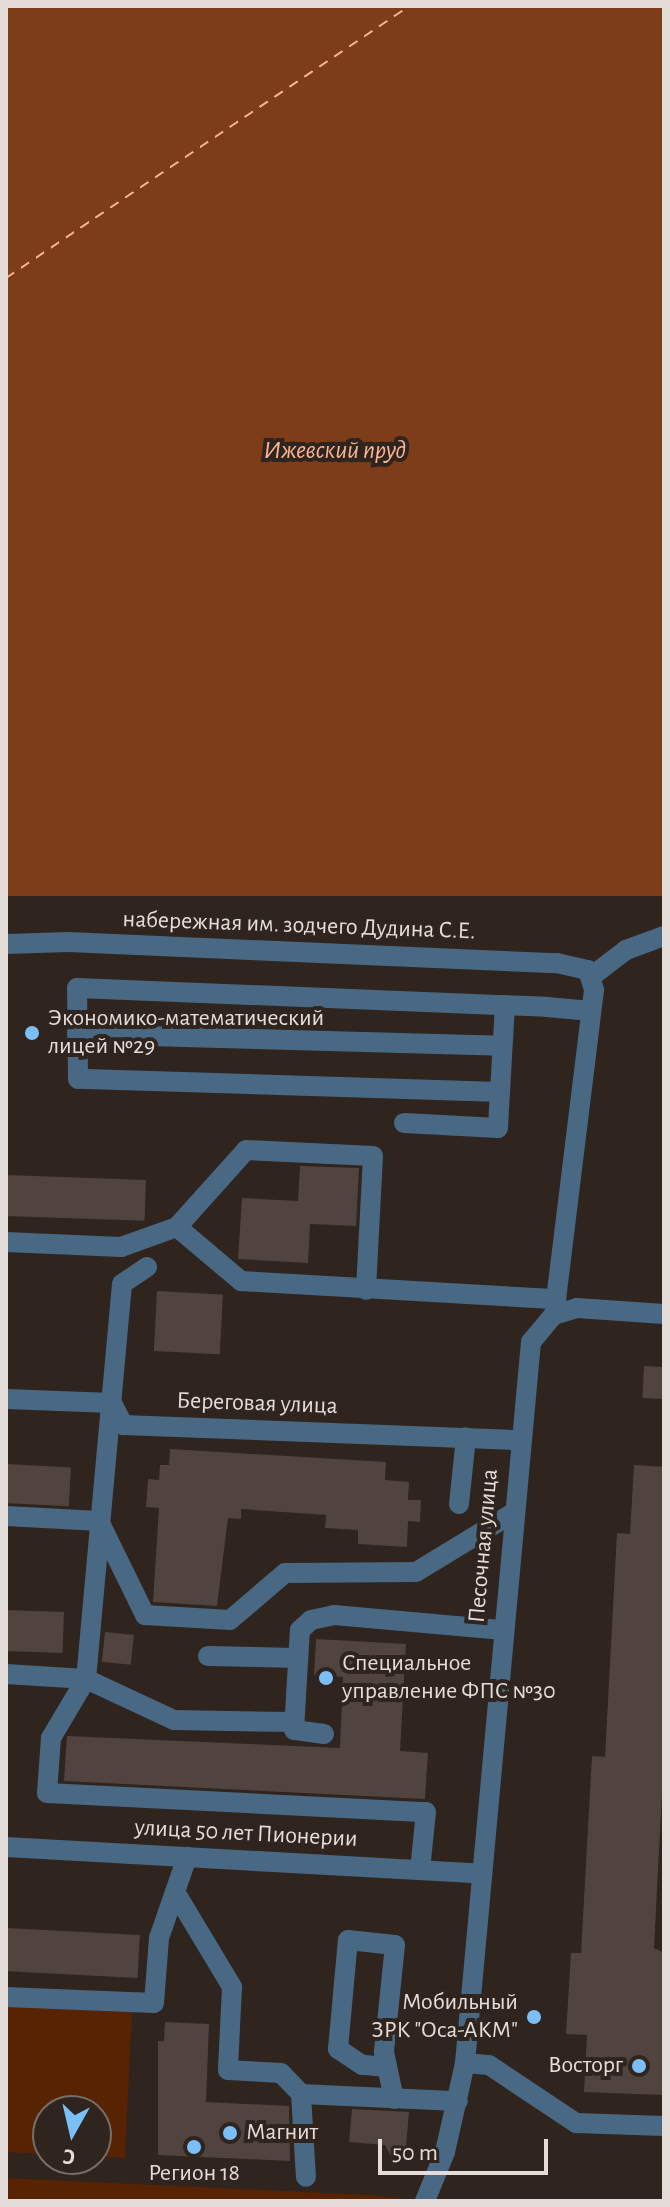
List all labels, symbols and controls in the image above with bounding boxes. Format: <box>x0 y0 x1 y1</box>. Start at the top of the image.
water label: Ижевский пруд <box>264 435 406 467</box>
street label: набережная им. зодчего Дудина С.Е. <box>122 905 476 947</box>
place label: Экономико-математический лицей №29 <box>48 1005 324 1061</box>
marker: Экономико-математический лицей №29 <box>23 1024 41 1042</box>
street label: Береговая улица <box>176 1387 338 1421</box>
street label: Песочная улица <box>463 1468 505 1624</box>
place label: Специальное управление ФПС №30 <box>342 1650 556 1706</box>
marker: Специальное управление ФПС №30 <box>317 1669 335 1687</box>
street label: улица 50 лет Пионерии <box>134 1814 358 1854</box>
place label: Мобильный ЗРК "Оса-АКМ" <box>371 1989 518 2045</box>
marker: Мобильный ЗРК "Оса-АКМ" <box>525 2008 543 2026</box>
place label: Восторг <box>548 2052 623 2080</box>
marker: Восторг <box>630 2057 648 2075</box>
north arrow <box>32 2095 112 2175</box>
place label: Магнит <box>246 2119 318 2147</box>
scale bar <box>382 2123 552 2173</box>
marker: Магнит <box>221 2124 239 2142</box>
marker: Регион 18 <box>185 2138 203 2156</box>
text: 50 m <box>392 2141 438 2165</box>
text: С <box>61 2145 77 2169</box>
place label: Регион 18 <box>148 2160 240 2188</box>

